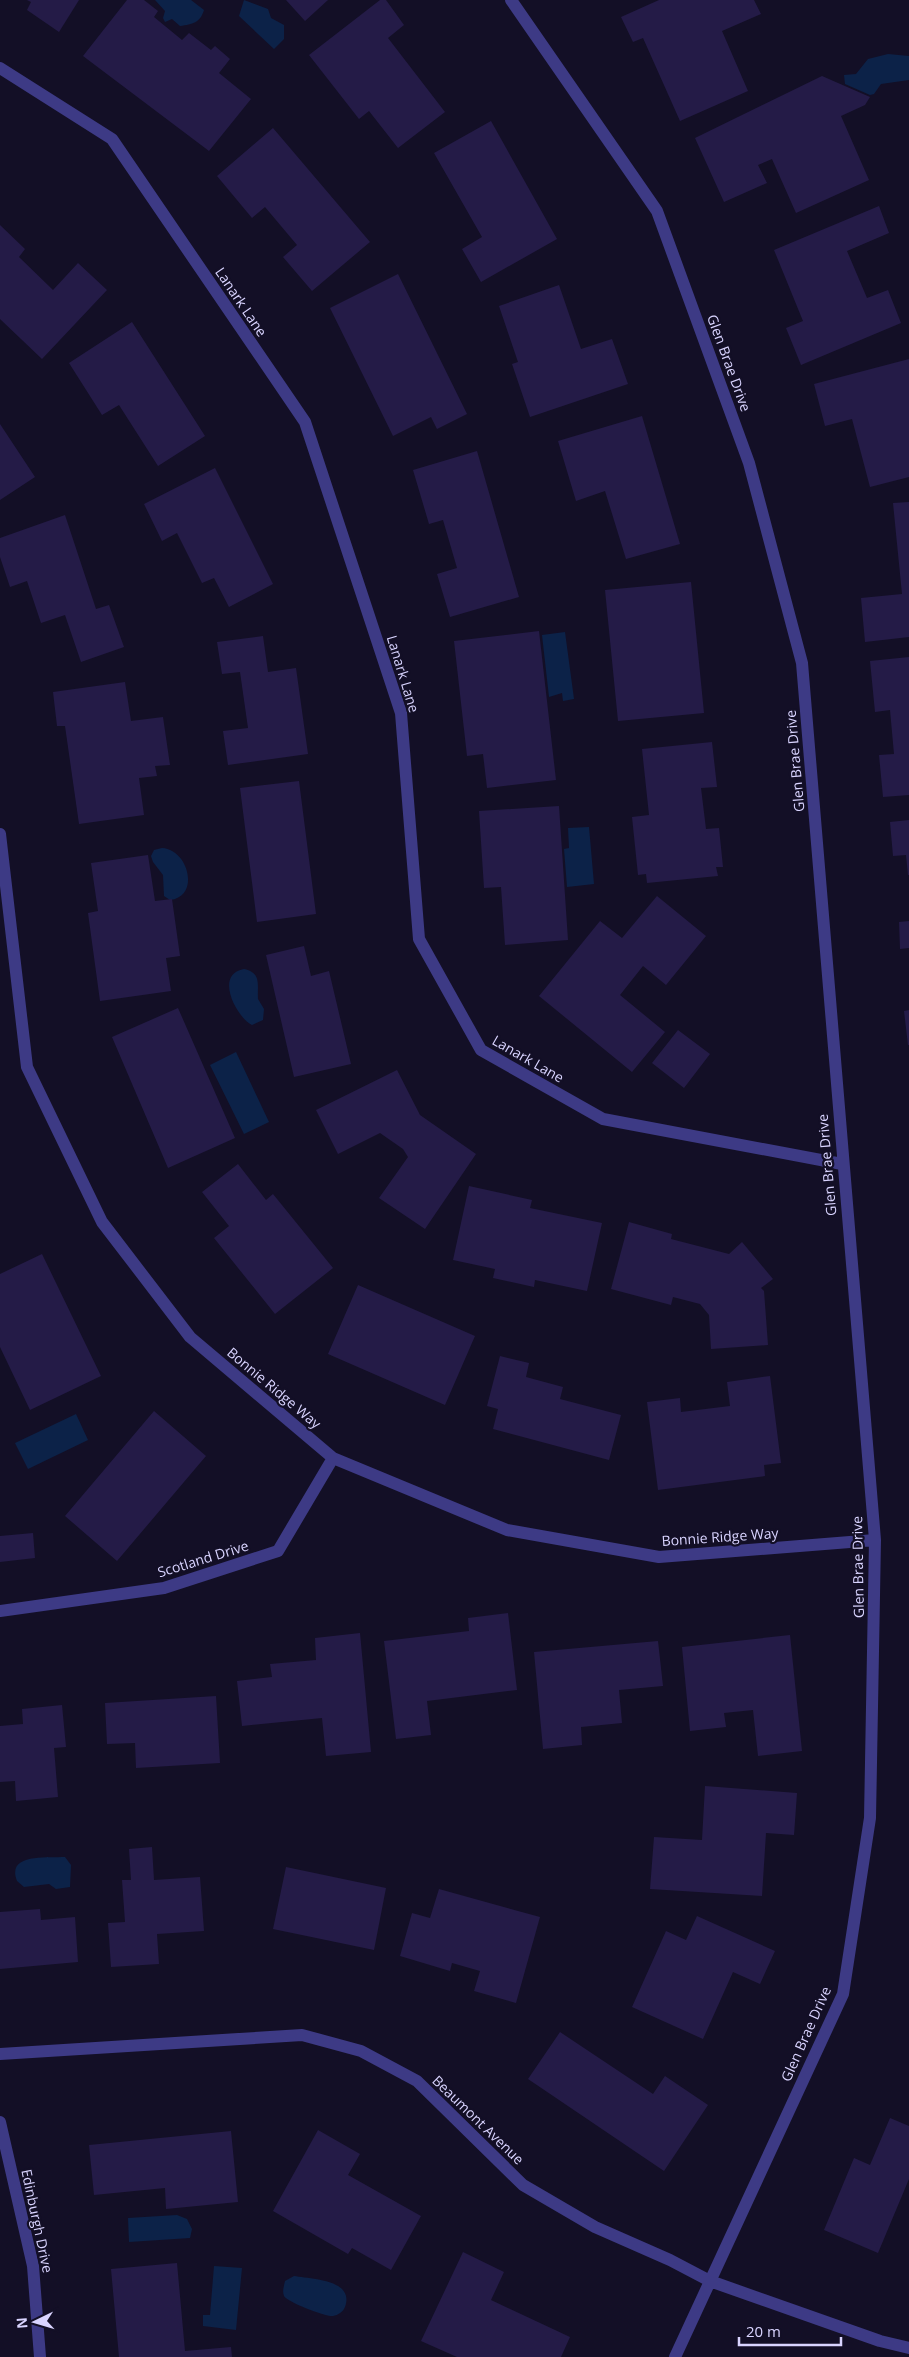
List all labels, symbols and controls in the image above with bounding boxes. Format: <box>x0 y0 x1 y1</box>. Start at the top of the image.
street label: Lanark Lane <box>211 263 272 340</box>
street label: Glen Brae Drive <box>703 312 756 414</box>
street label: Lanark Lane <box>383 633 424 715</box>
street label: Glen Brae Drive <box>781 709 808 813</box>
street label: Lanark Lane <box>489 1030 568 1087</box>
street label: Glen Brae Drive <box>813 1113 840 1217</box>
street label: Bonnie Ridge Way <box>223 1343 326 1433</box>
street label: Glen Brae Drive <box>847 1516 868 1618</box>
street label: Bonnie Ridge Way <box>661 1523 780 1550</box>
street label: Scotland Drive <box>155 1536 251 1581</box>
street label: Glen Brae Drive <box>776 1983 835 2084</box>
street label: Beaumont Avenue <box>428 2071 528 2168</box>
street label: Edinburgh Drive <box>17 2167 58 2275</box>
north arrow <box>10 2297 60 2347</box>
scale bar <box>739 2314 842 2346</box>
text: N <box>12 2317 32 2330</box>
text: 20 m <box>746 2321 781 2341</box>

